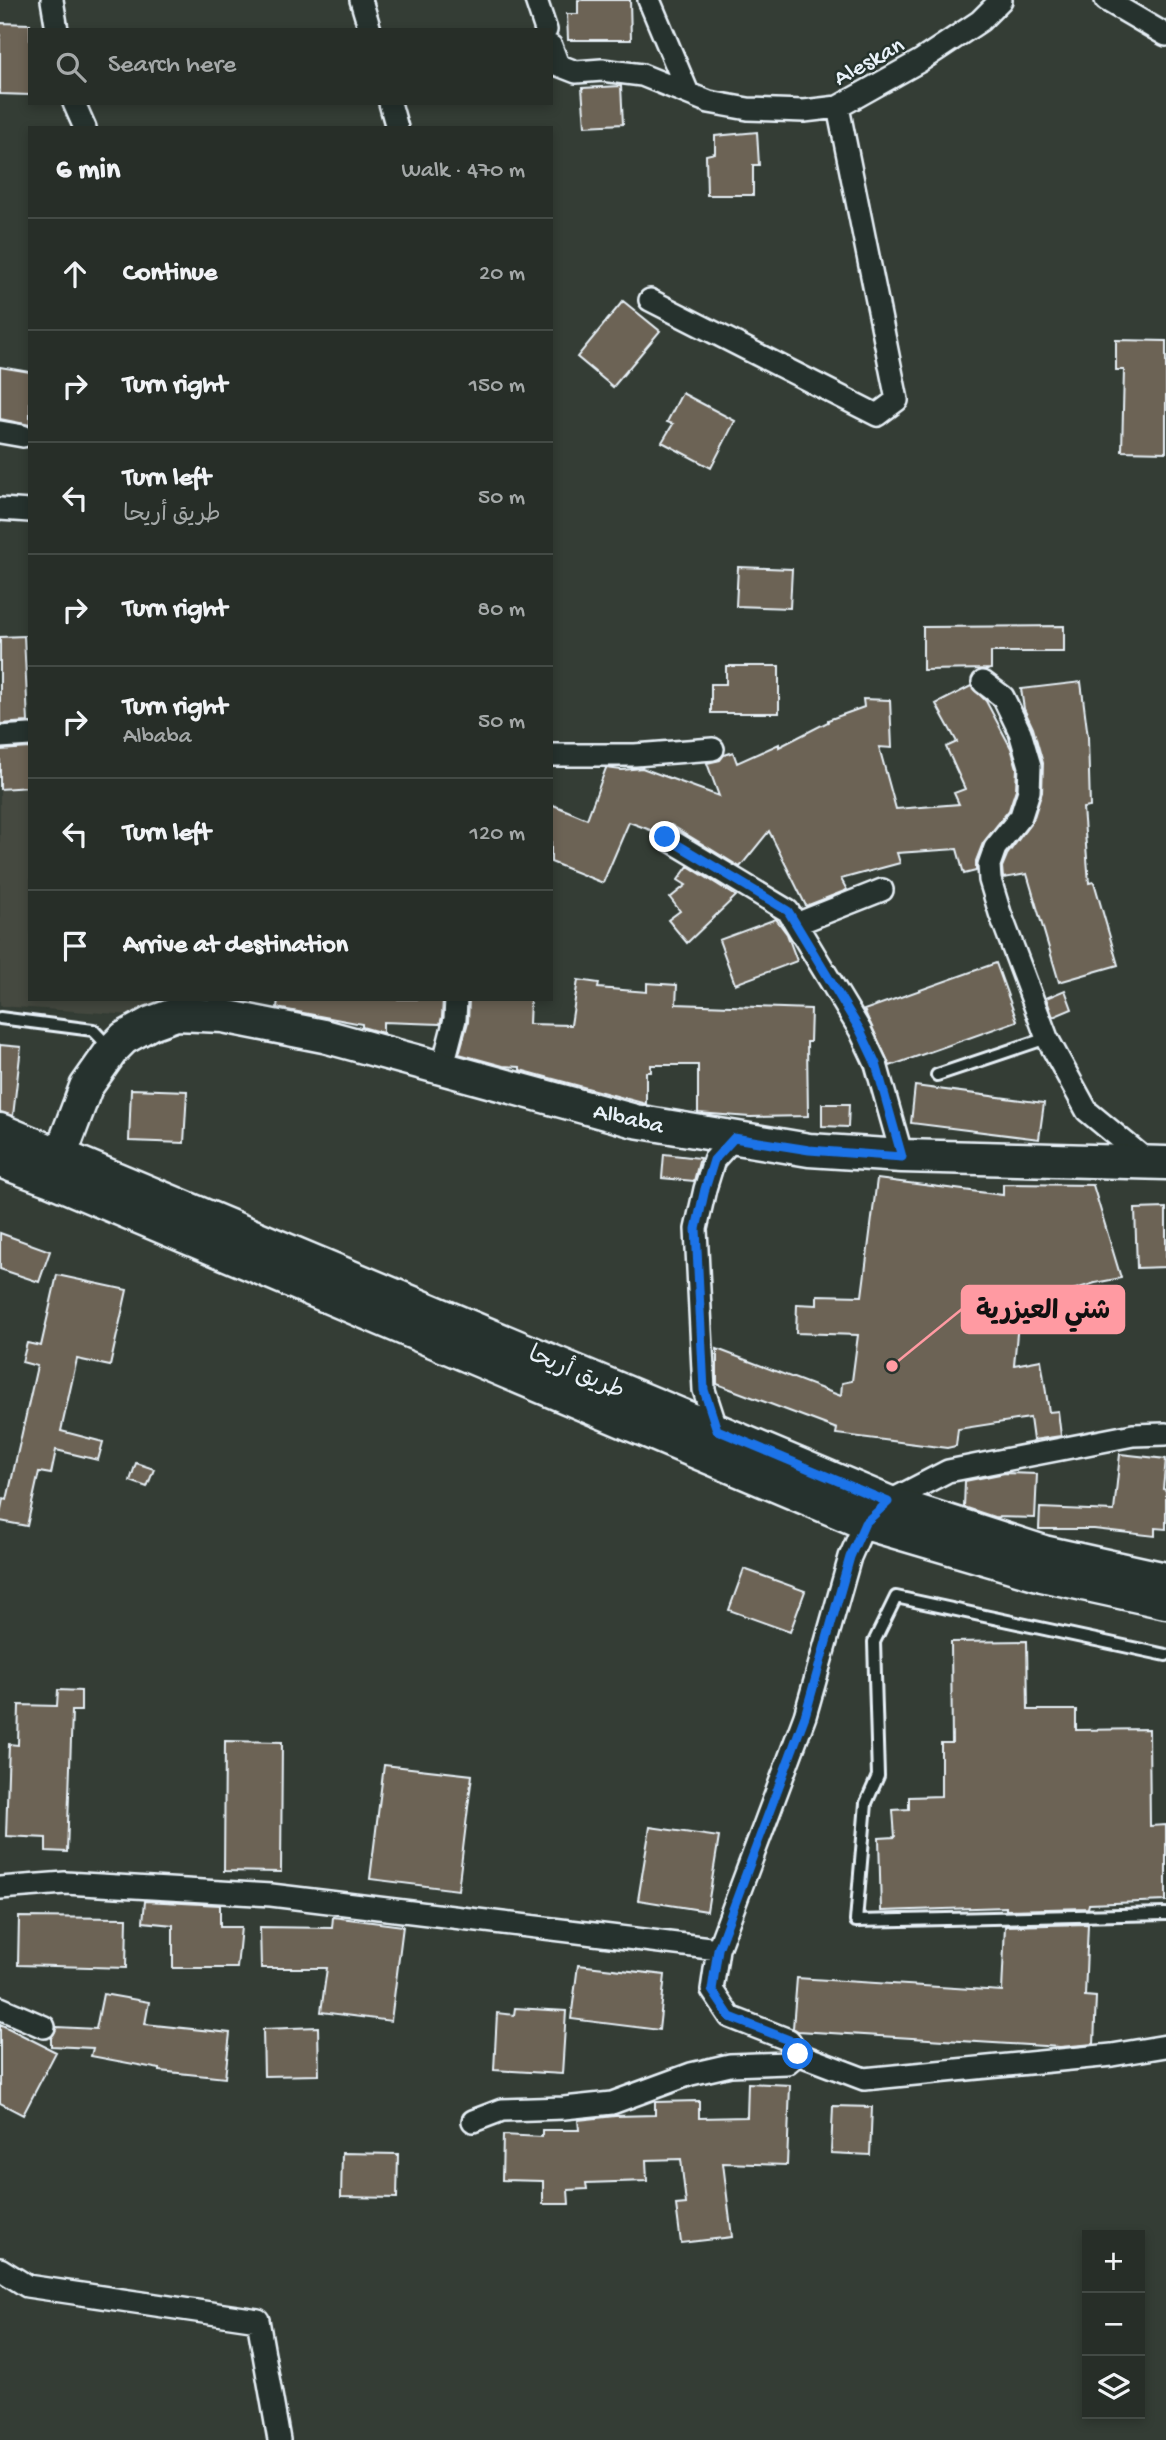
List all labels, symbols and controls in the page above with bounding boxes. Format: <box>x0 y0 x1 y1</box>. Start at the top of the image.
search box <box>28 28 553 105</box>
street label: Aleskan <box>829 32 911 94</box>
icon: search <box>52 48 90 86</box>
text: Search here <box>108 51 236 82</box>
text: 6 min <box>56 154 120 189</box>
text: Walk · 470 m <box>402 158 525 185</box>
icon: ahead <box>56 255 94 293</box>
text: Continue <box>123 259 217 290</box>
text: 20 m <box>479 261 525 288</box>
icon: right <box>56 367 94 405</box>
text: Turn right <box>123 371 227 402</box>
text: 150 m <box>469 373 525 400</box>
text: Turn left <box>123 464 211 495</box>
icon: left <box>56 479 94 517</box>
text: 50 m <box>478 485 525 512</box>
text: طريق أريحا <box>123 502 221 529</box>
icon: right <box>56 591 94 629</box>
text: Turn right <box>123 595 227 626</box>
text: 80 m <box>478 597 525 624</box>
text: Turn right <box>123 693 227 724</box>
icon: right <box>56 703 94 741</box>
text: 50 m <box>478 709 525 736</box>
text: Albaba <box>123 724 191 751</box>
icon: left <box>56 815 94 853</box>
text: Turn left <box>123 819 211 850</box>
text: 120 m <box>470 821 525 848</box>
route end <box>649 821 680 852</box>
icon: arrive <box>56 927 94 965</box>
text: Arrive at destination <box>123 931 348 962</box>
street label: Albaba <box>590 1098 667 1143</box>
callout: شني العيزرية <box>962 1286 1124 1333</box>
text: شني العيزرية <box>976 1297 1110 1333</box>
street label: طريق أريحا <box>523 1337 630 1407</box>
route start <box>782 2038 813 2069</box>
map controls <box>1082 2230 1145 2419</box>
button: + <box>1082 2230 1145 2293</box>
button: − <box>1082 2293 1145 2356</box>
button: layers <box>1082 2356 1145 2419</box>

